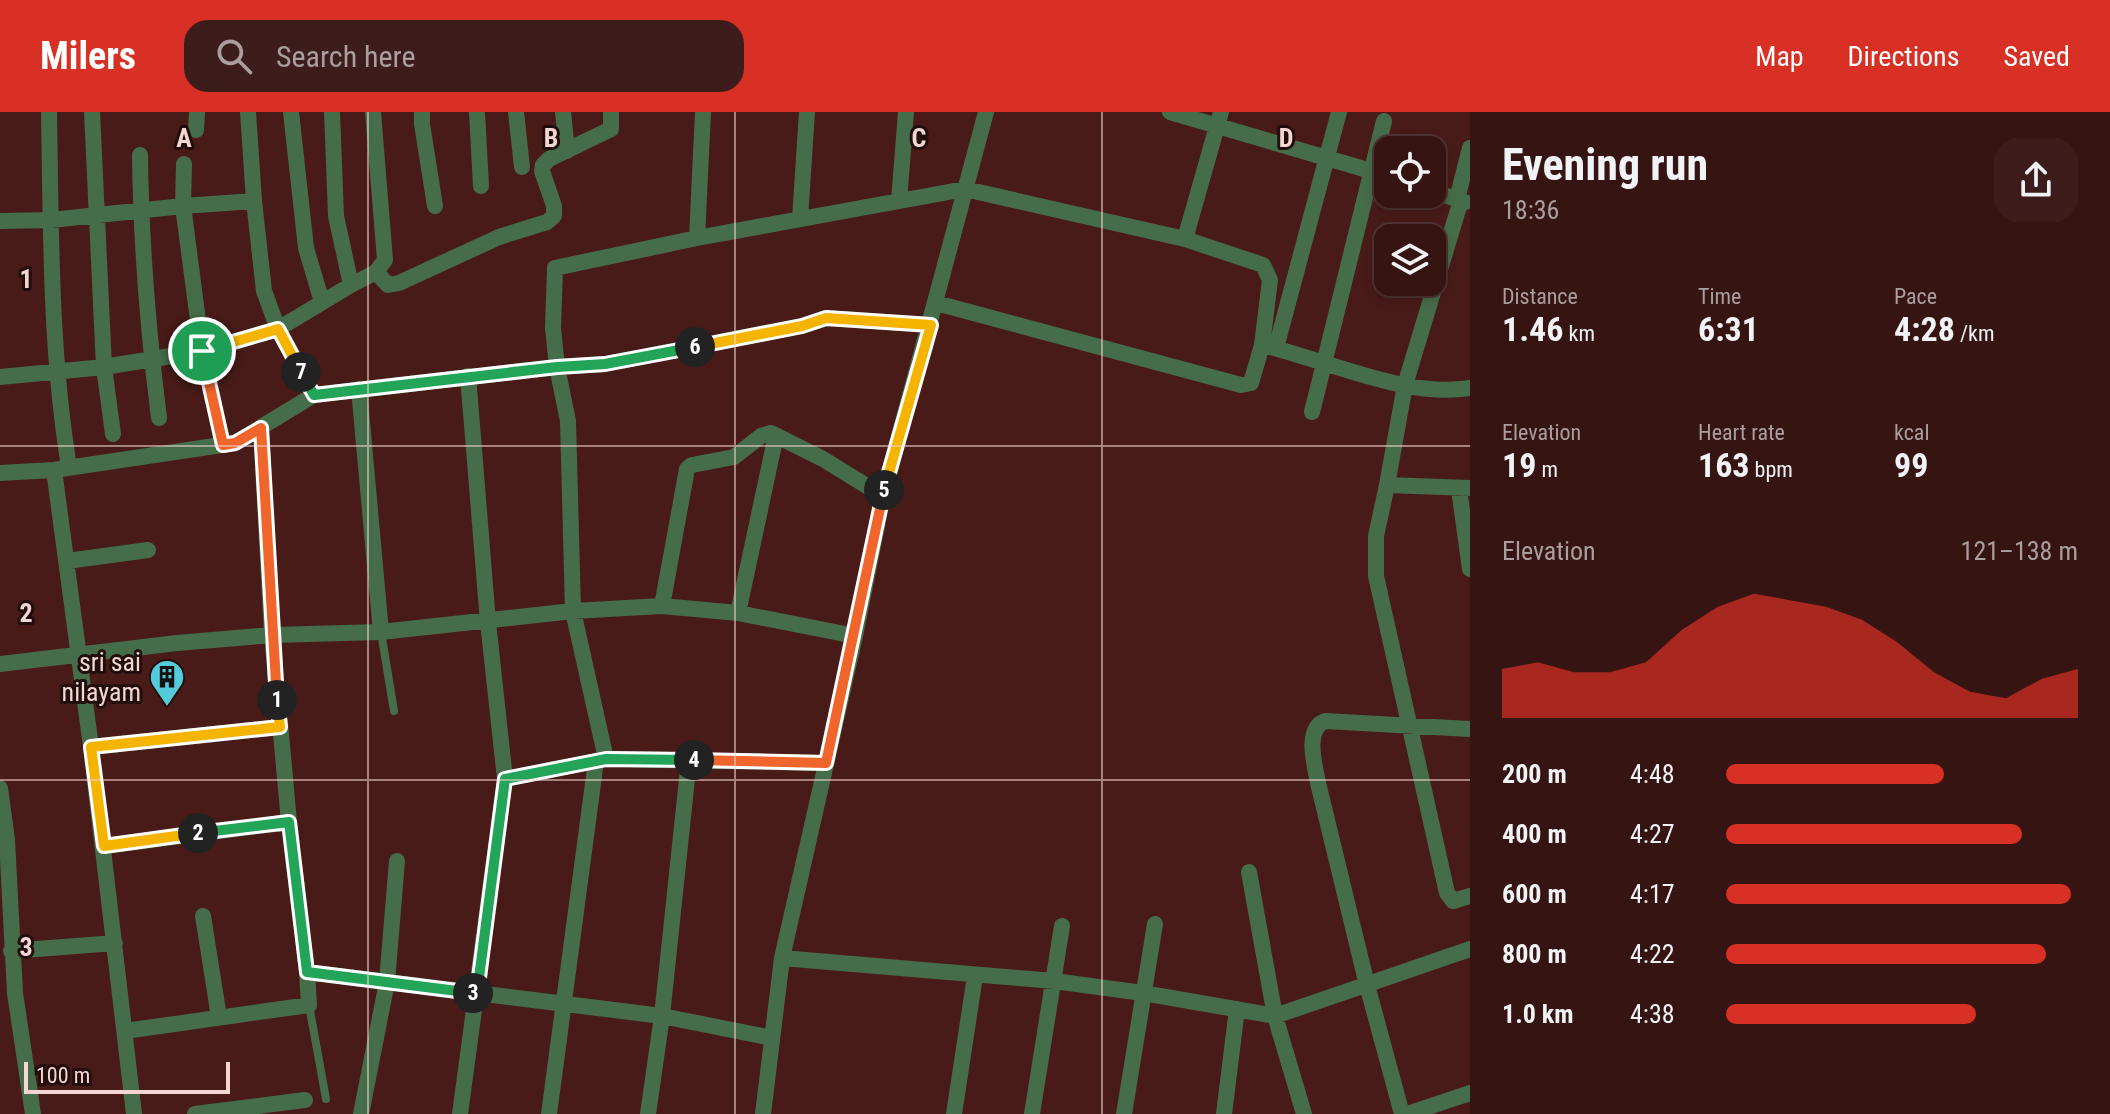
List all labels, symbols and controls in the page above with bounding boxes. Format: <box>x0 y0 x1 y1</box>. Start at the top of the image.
search box <box>184 20 744 92</box>
text: Milers <box>40 34 136 78</box>
icon: search <box>212 34 256 78</box>
text: Search here <box>276 39 416 74</box>
text: Map <box>1755 40 1804 73</box>
text: Directions <box>1848 40 1959 73</box>
text: Saved <box>2003 40 2070 73</box>
text: A <box>176 123 192 153</box>
text: B <box>544 123 558 153</box>
text: C <box>912 123 927 153</box>
text: D <box>1279 123 1293 153</box>
map controls <box>1374 136 1446 296</box>
button: locate <box>1374 136 1446 208</box>
button: share <box>1994 138 2078 222</box>
text: Evening run <box>1502 139 1708 191</box>
text: 18:36 <box>1502 195 1559 225</box>
button: layers <box>1374 224 1446 296</box>
text: 1 <box>19 264 33 294</box>
text: Distance <box>1502 284 1578 309</box>
text: Time <box>1698 284 1741 309</box>
text: Pace <box>1894 284 1937 309</box>
text: 1.46 <box>1502 309 1563 349</box>
text: 6:31 <box>1698 309 1759 349</box>
text: 4:28 <box>1894 309 1955 349</box>
pin <box>168 317 236 385</box>
text: km <box>1563 321 1595 346</box>
text: /km <box>1955 321 1995 346</box>
pin: 6 <box>675 327 715 367</box>
icon: arrive <box>180 329 224 373</box>
text: 6 <box>689 334 701 359</box>
pin: 7 <box>281 352 321 392</box>
text: 7 <box>295 359 307 384</box>
text: Elevation <box>1502 420 1581 445</box>
text: Heart rate <box>1698 420 1785 445</box>
text: kcal <box>1894 420 1929 445</box>
text: 19 <box>1502 445 1536 485</box>
text: 163 <box>1698 445 1750 485</box>
text: 99 <box>1894 445 1928 485</box>
text: m <box>1536 457 1558 482</box>
text: bpm <box>1750 457 1793 482</box>
pin: 5 <box>864 470 904 510</box>
text: 5 <box>878 477 890 502</box>
text: Elevation <box>1502 536 1596 566</box>
text: 121–138 m <box>1961 536 2078 566</box>
text: 2 <box>19 598 33 628</box>
place label: sri sai nilayam <box>62 647 141 707</box>
building icon: sri sai nilayam <box>148 658 186 708</box>
pin: 1 <box>257 680 297 720</box>
text: 1 <box>271 687 283 712</box>
pin: 4 <box>674 740 714 780</box>
text: 4 <box>688 747 700 772</box>
text: 200 m <box>1502 759 1567 789</box>
text: 4:48 <box>1630 759 1675 789</box>
pin: 2 <box>178 813 218 853</box>
text: 400 m <box>1502 819 1567 849</box>
text: 4:27 <box>1630 819 1675 849</box>
text: 2 <box>192 820 204 845</box>
text: 600 m <box>1502 879 1567 909</box>
text: 4:17 <box>1630 879 1675 909</box>
text: 3 <box>19 932 33 962</box>
text: 800 m <box>1502 939 1567 969</box>
text: 4:22 <box>1630 939 1675 969</box>
pin: 3 <box>453 973 493 1013</box>
text: 3 <box>467 980 479 1005</box>
text: 1.0 km <box>1502 999 1574 1029</box>
text: 4:38 <box>1630 999 1675 1029</box>
scale bar <box>24 1058 230 1094</box>
text: 100 m <box>36 1063 90 1088</box>

